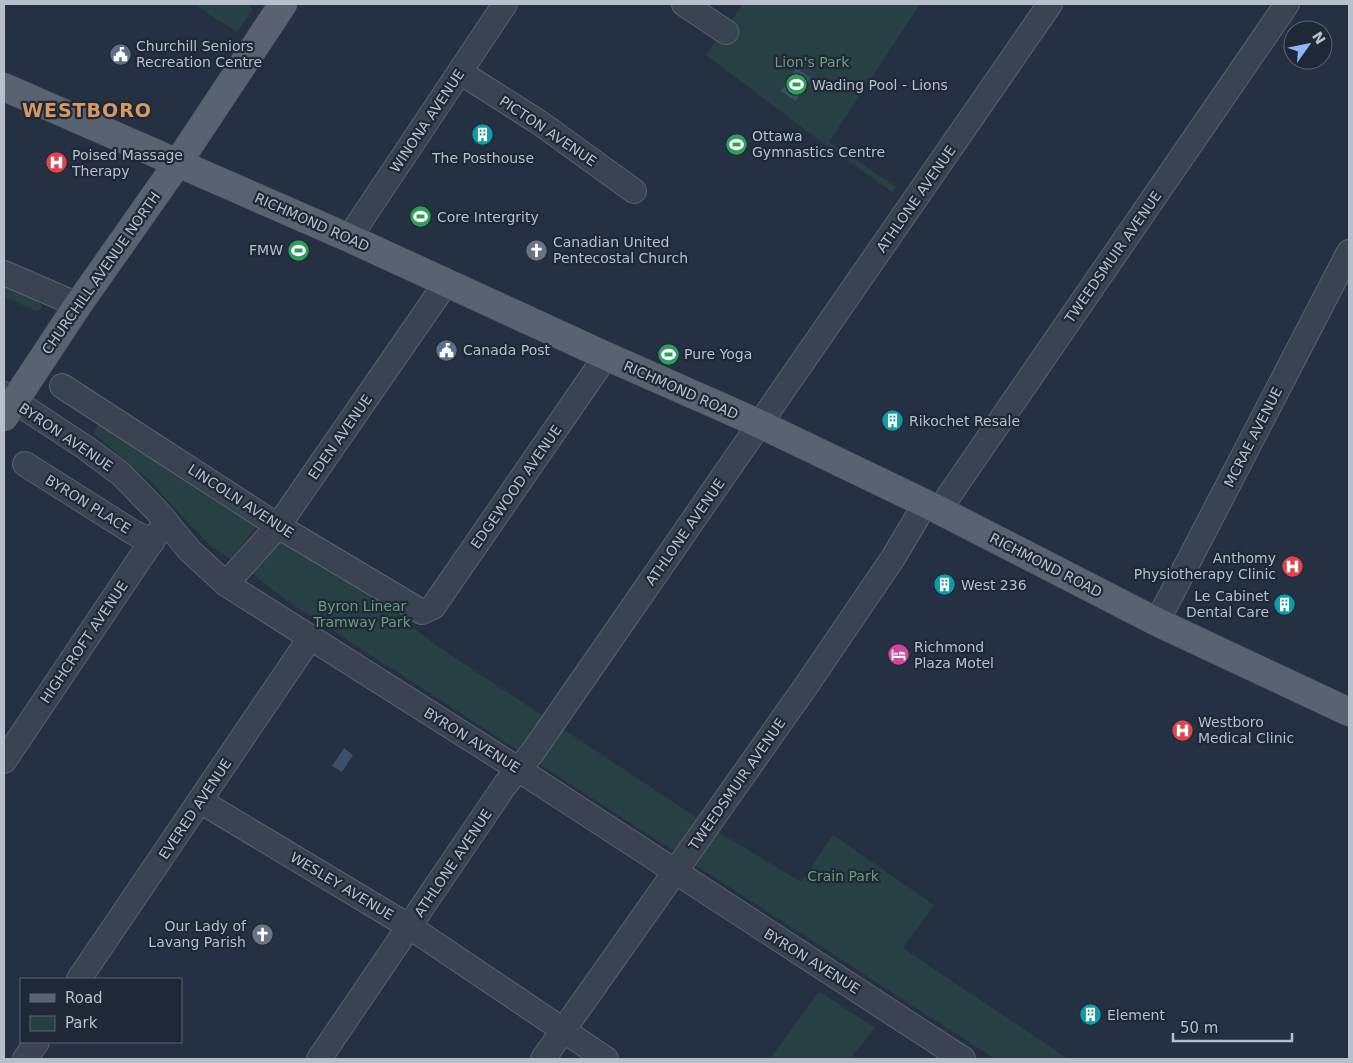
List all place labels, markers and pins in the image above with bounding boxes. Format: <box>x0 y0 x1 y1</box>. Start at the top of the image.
place label: Churchill Seniors Recreation Centre <box>136 38 262 70</box>
public building icon: Churchill Seniors Recreation Centre <box>108 42 132 66</box>
sports icon: Wading Pool - Lions <box>784 73 808 97</box>
place label: Wading Pool - Lions <box>812 77 948 93</box>
building icon: The Posthouse <box>471 123 495 147</box>
place label: Ottawa Gymnastics Centre <box>752 128 885 160</box>
sports icon: Ottawa Gymnastics Centre <box>724 132 748 156</box>
place label: Poised Massage Therapy <box>71 147 183 179</box>
place label: The Posthouse <box>431 150 534 166</box>
hospital icon: Poised Massage Therapy <box>44 151 68 175</box>
sports icon: Core Intergrity <box>409 205 433 229</box>
place label: Core Intergrity <box>437 209 539 225</box>
place label: Canadian United Pentecostal Church <box>553 234 688 266</box>
sports icon: FMW <box>287 238 311 262</box>
church icon: Canadian United Pentecostal Church <box>525 238 549 262</box>
place label: FMW <box>249 242 283 258</box>
public building icon: Canada Post <box>435 338 459 362</box>
place label: Canada Post <box>463 342 551 358</box>
sports icon: Pure Yoga <box>656 342 680 366</box>
place label: Pure Yoga <box>684 346 752 362</box>
building icon: Rikochet Resale <box>881 409 905 433</box>
place label: Rikochet Resale <box>909 413 1020 429</box>
place label: Anthomy Physiotherapy Clinic <box>1134 550 1276 582</box>
hospital icon: Anthomy Physiotherapy Clinic <box>1280 554 1304 578</box>
building icon: West 236 <box>933 573 957 597</box>
place label: West 236 <box>961 577 1027 593</box>
place label: Le Cabinet Dental Care <box>1186 588 1270 620</box>
building icon: Le Cabinet Dental Care <box>1273 592 1297 616</box>
place label: Richmond Plaza Motel <box>914 639 994 671</box>
hotel icon: Richmond Plaza Motel <box>886 643 910 667</box>
place label: Westboro Medical Clinic <box>1198 714 1294 746</box>
hospital icon: Westboro Medical Clinic <box>1170 718 1194 742</box>
place label: Our Lady of Lavang Parish <box>148 918 247 950</box>
church icon: Our Lady of Lavang Parish <box>250 922 274 946</box>
building icon: Element <box>1079 1003 1103 1027</box>
place label: Element <box>1107 1007 1165 1023</box>

